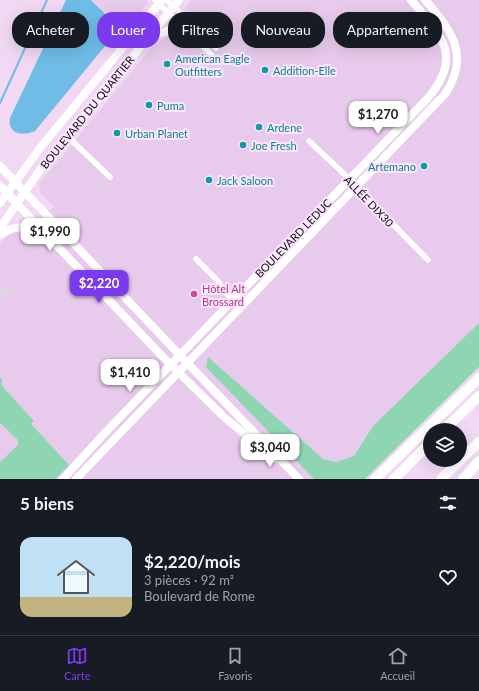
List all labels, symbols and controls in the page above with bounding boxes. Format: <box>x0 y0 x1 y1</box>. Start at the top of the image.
chip: Acheter <box>12 12 89 48</box>
chip: Louer <box>97 12 160 48</box>
chip: Filtres <box>168 12 233 48</box>
chip: Nouveau <box>241 12 325 48</box>
chip: Appartement <box>333 12 442 48</box>
place label: American Eagle Outfitters <box>175 52 250 78</box>
street label: BOULEVARD DU QUARTIER <box>37 53 137 171</box>
marker: American Eagle Outfitters <box>162 59 172 69</box>
place label: Addition-Elle <box>273 64 336 77</box>
marker: Addition-Elle <box>260 65 270 75</box>
place label: Puma <box>157 99 184 112</box>
marker: Puma <box>144 100 154 110</box>
pin: $1,270 <box>345 101 411 135</box>
text: $1,270 <box>358 106 398 122</box>
place label: Ardene <box>267 121 302 134</box>
marker: Ardene <box>254 122 264 132</box>
place label: Urban Planet <box>125 127 188 140</box>
marker: Urban Planet <box>112 128 122 138</box>
place label: Joe Fresh <box>251 139 297 152</box>
marker: Joe Fresh <box>238 140 248 150</box>
place label: Artemano <box>368 160 416 173</box>
marker: Artemano <box>419 161 429 171</box>
street label: ALLÉE DIX30 <box>342 173 397 230</box>
place label: Jack Saloon <box>217 174 273 187</box>
marker: Jack Saloon <box>204 175 214 185</box>
street label: BOULEVARD LEDUC <box>252 196 334 280</box>
pin: $1,990 <box>17 218 83 252</box>
text: $1,990 <box>30 223 70 239</box>
pin: $2,220 <box>66 270 132 304</box>
text: $2,220 <box>79 275 119 291</box>
place label: Hôtel Alt Brossard <box>202 282 245 308</box>
marker: Hôtel Alt Brossard <box>189 289 199 299</box>
pin: $1,410 <box>97 359 163 393</box>
text: $1,410 <box>110 364 150 380</box>
map controls <box>423 423 467 467</box>
button: layers <box>423 423 467 467</box>
pin: $3,040 <box>237 434 303 468</box>
text: $3,040 <box>250 439 290 455</box>
icon: filters <box>437 492 459 514</box>
text: 5 biens <box>20 493 74 514</box>
text: $2,220/mois <box>144 551 241 572</box>
icon: home <box>52 553 100 601</box>
icon: heart <box>437 566 459 588</box>
text: 3 pièces · 92 m² <box>144 572 234 588</box>
text: Boulevard de Rome <box>144 588 255 604</box>
tab: Carte <box>64 645 90 682</box>
tab: Favoris <box>218 645 252 682</box>
tab: Accueil <box>380 645 415 682</box>

